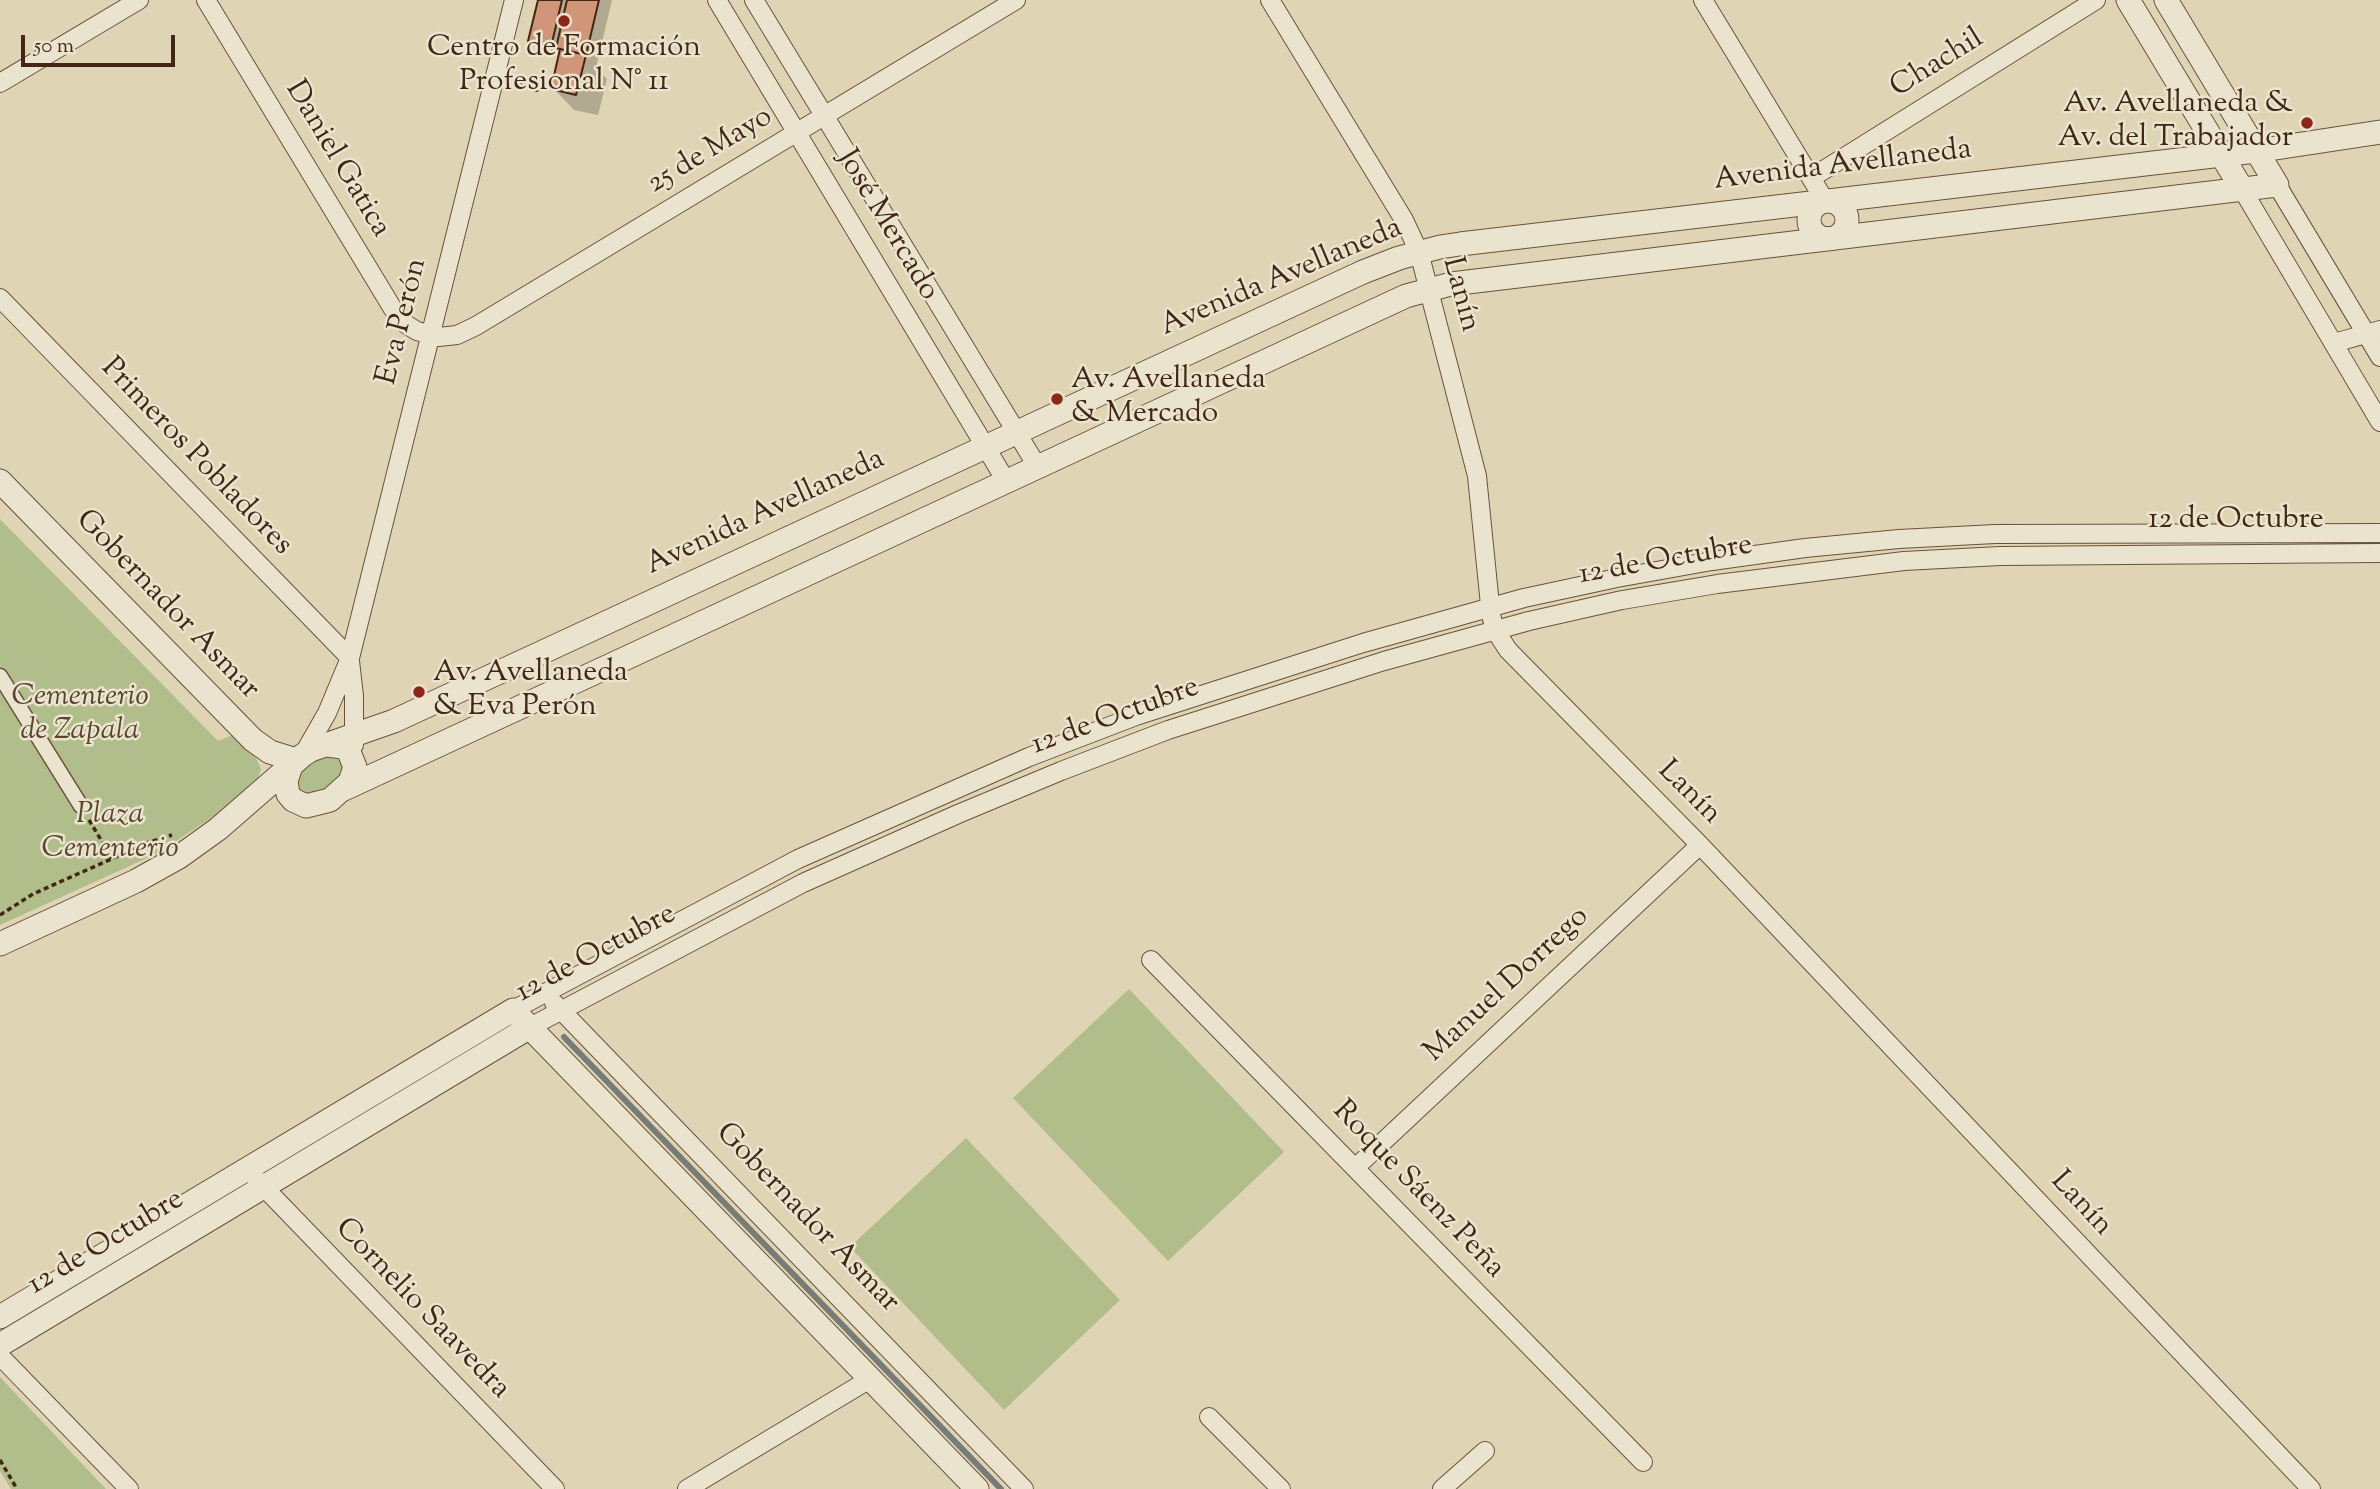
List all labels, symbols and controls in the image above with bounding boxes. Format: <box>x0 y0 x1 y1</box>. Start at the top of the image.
marker: Centro de Formación Profesional N° 11 <box>556 13 572 29</box>
scale bar <box>24 21 178 65</box>
street label: Chachil <box>1885 22 1991 108</box>
text: 50 m <box>34 32 74 62</box>
place label: Centro de Formación Profesional N° 11 <box>427 32 701 102</box>
street label: Daniel Gatica <box>275 75 397 245</box>
place label: Av. Avellaneda & Av. del Trabajador <box>2058 88 2293 158</box>
street label: 25 de Mayo <box>642 101 780 203</box>
marker: Av. Avellaneda & Av. del Trabajador <box>2299 115 2315 131</box>
street label: Avenida Avellaneda <box>1712 133 1974 201</box>
street label: José Mercado <box>827 144 945 308</box>
street label: Avenida Avellaneda <box>1156 212 1408 346</box>
street label: Lanín <box>1432 254 1486 336</box>
street label: Eva Perón <box>371 255 437 389</box>
street label: Primeros Pobladores <box>92 352 298 564</box>
place label: Av. Avellaneda & Mercado <box>1071 364 1266 434</box>
marker: Av. Avellaneda & Mercado <box>1049 391 1065 407</box>
street label: Avenida Avellaneda <box>641 443 891 585</box>
street label: Gobernador Asmar <box>66 504 266 708</box>
street label: 12 de Octubre <box>2148 504 2324 540</box>
street label: 12 de Octubre <box>1576 529 1756 595</box>
place label: Av. Avellaneda & Eva Perón <box>433 657 628 728</box>
street label: 12 de Octubre <box>1027 671 1205 765</box>
park label: Cementerio de Zapala <box>11 681 149 752</box>
marker: Av. Avellaneda & Eva Perón <box>411 684 427 700</box>
street label: Lanín <box>1648 754 1728 834</box>
park label: Plaza Cementerio <box>41 799 179 870</box>
street label: 12 de Octubre <box>511 898 683 1012</box>
street label: Manuel Dorrego <box>1418 900 1598 1072</box>
street label: Roque Sáenz Peña <box>1323 1095 1511 1287</box>
street label: Gobernador Asmar <box>706 1117 906 1321</box>
street label: Lanín <box>2041 1165 2119 1245</box>
street label: 12 de Octubre <box>23 1183 191 1305</box>
street label: Cornelio Saavedra <box>326 1212 516 1408</box>

